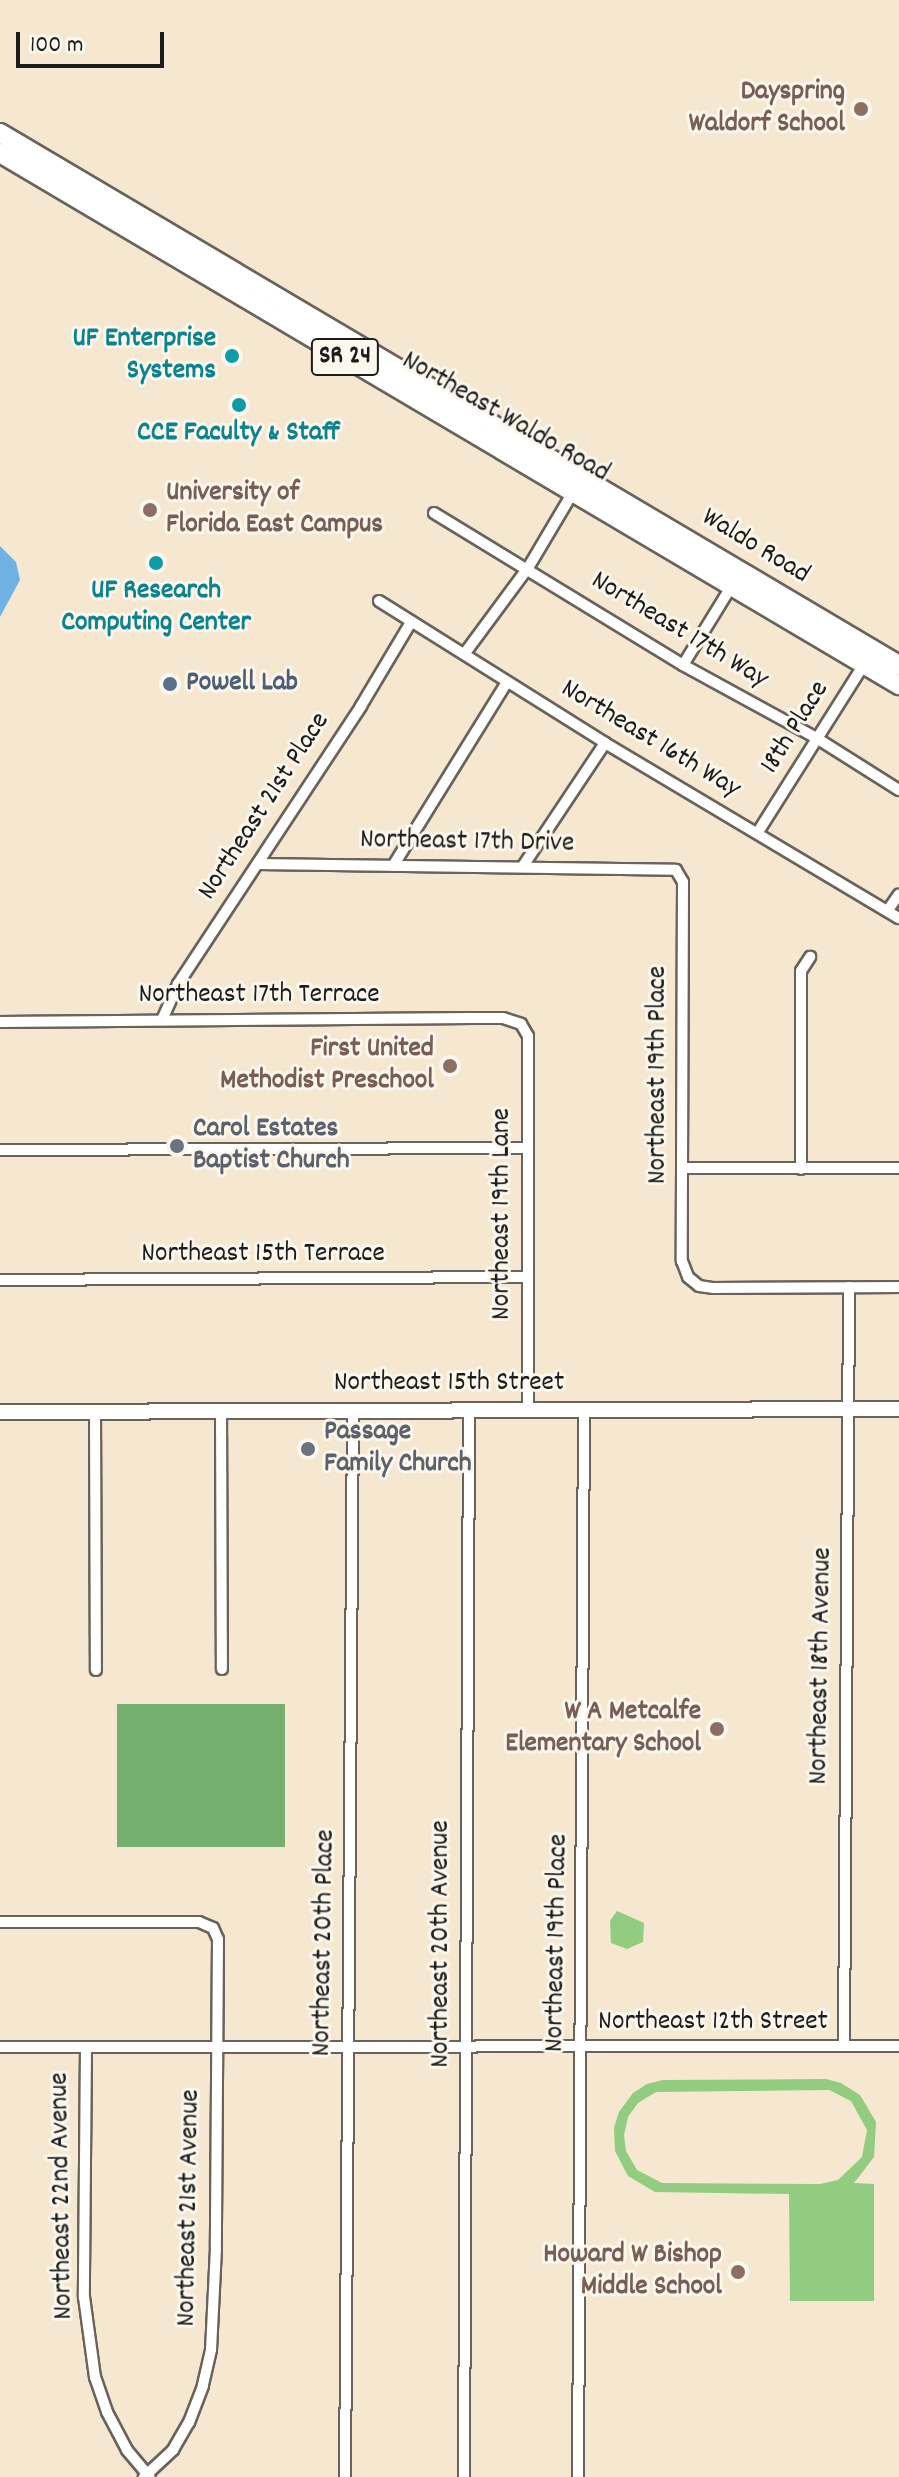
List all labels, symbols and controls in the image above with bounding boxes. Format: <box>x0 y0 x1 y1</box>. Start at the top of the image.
scale bar <box>20 16 168 66</box>
text: 100 m <box>30 29 83 63</box>
place label: Dayspring Waldorf School <box>689 76 845 142</box>
marker: Dayspring Waldorf School <box>852 100 870 118</box>
place label: UF Enterprise Systems <box>72 323 216 389</box>
road number: SR 24 <box>309 335 381 379</box>
street label: Northeast Waldo Road <box>395 345 615 491</box>
marker: UF Enterprise Systems <box>223 347 241 365</box>
marker: CCE Faculty & Staff <box>230 396 248 414</box>
place label: CCE Faculty & Staff <box>137 417 341 451</box>
place label: University of Florida East Campus <box>166 477 383 543</box>
marker: University of Florida East Campus <box>141 501 159 519</box>
street label: Waldo Road <box>695 502 815 592</box>
marker: UF Research Computing Center <box>147 554 165 572</box>
street label: Northeast 17th Way <box>584 565 774 697</box>
place label: UF Research Computing Center <box>61 575 251 641</box>
place label: Powell Lab <box>186 667 298 701</box>
street label: Northeast 16th Way <box>554 673 746 807</box>
marker: Powell Lab <box>161 675 179 693</box>
street label: 18th Place <box>754 675 838 781</box>
street label: Northeast 21st Place <box>192 707 338 907</box>
street label: Northeast 17th Drive <box>360 824 574 862</box>
street label: Northeast 19th Place <box>642 966 676 1184</box>
street label: Northeast 17th Terrace <box>138 979 380 1013</box>
place label: First United Methodist Preschool <box>220 1033 434 1099</box>
marker: First United Methodist Preschool <box>441 1057 459 1075</box>
street label: Northeast 19th Lane <box>486 1108 520 1320</box>
place label: Carol Estates Baptist Church <box>193 1113 349 1179</box>
marker: Carol Estates Baptist Church <box>168 1137 186 1155</box>
street label: Northeast 15th Terrace <box>141 1238 385 1272</box>
street label: Northeast 15th Street <box>334 1367 564 1401</box>
place label: Passage Family Church <box>324 1416 472 1482</box>
marker: Passage Family Church <box>299 1440 317 1458</box>
street label: Northeast 18th Avenue <box>803 1547 841 1785</box>
place label: W A Metcalfe Elementary School <box>505 1696 701 1762</box>
marker: W A Metcalfe Elementary School <box>708 1720 726 1738</box>
street label: Northeast 20th Avenue <box>425 1820 459 2068</box>
street label: Northeast 20th Place <box>306 1829 344 2057</box>
street label: Northeast 19th Place <box>539 1834 577 2052</box>
street label: Northeast 12th Street <box>598 2006 828 2040</box>
street label: Northeast 22nd Avenue <box>44 2072 82 2320</box>
street label: Northeast 21st Avenue <box>171 2089 209 2327</box>
place label: Howard W Bishop Middle School <box>543 2239 722 2305</box>
marker: Howard W Bishop Middle School <box>729 2263 747 2281</box>

